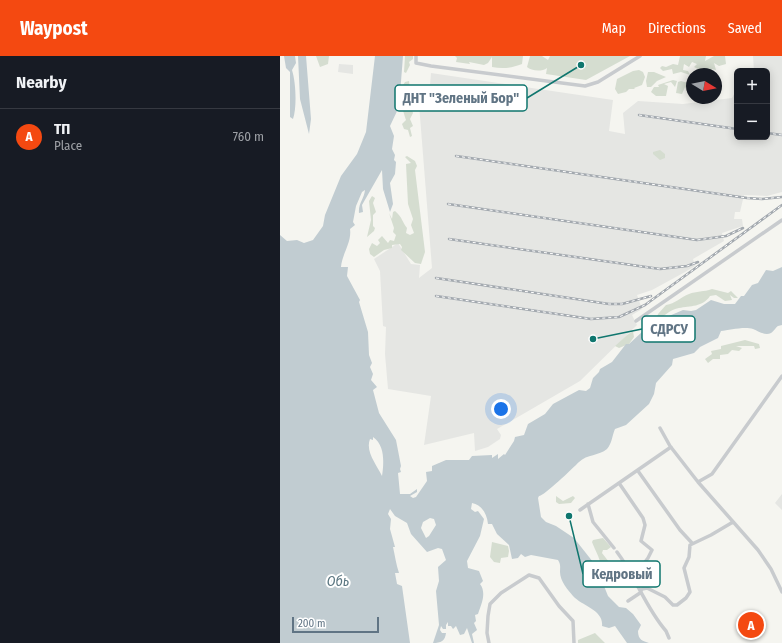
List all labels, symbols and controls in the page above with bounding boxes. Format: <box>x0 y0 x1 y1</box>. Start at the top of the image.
text: Waypost <box>20 17 88 40</box>
text: Map <box>602 20 626 37</box>
text: Directions <box>648 20 706 37</box>
text: Saved <box>728 20 762 37</box>
north arrow <box>686 68 722 104</box>
map controls <box>734 68 770 140</box>
button: + <box>734 68 770 104</box>
text: Nearby <box>16 72 67 93</box>
callout: ДНТ "Зеленый Бор" <box>395 85 527 111</box>
text: ДНТ "Зеленый Бор" <box>402 90 519 107</box>
button: − <box>734 104 770 140</box>
text: ТП <box>54 120 70 138</box>
text: A <box>25 129 33 144</box>
text: 760 m <box>233 129 264 144</box>
text: Place <box>54 138 82 153</box>
callout: СДРСУ <box>642 316 695 342</box>
text: СДРСУ <box>650 321 688 338</box>
your location <box>491 399 511 419</box>
callout: Кедровый <box>583 561 660 587</box>
text: Кедровый <box>591 566 653 583</box>
water label: Обь <box>327 573 349 590</box>
pin: A <box>738 610 764 640</box>
scale bar <box>292 615 379 634</box>
text: 200 m <box>298 617 325 630</box>

